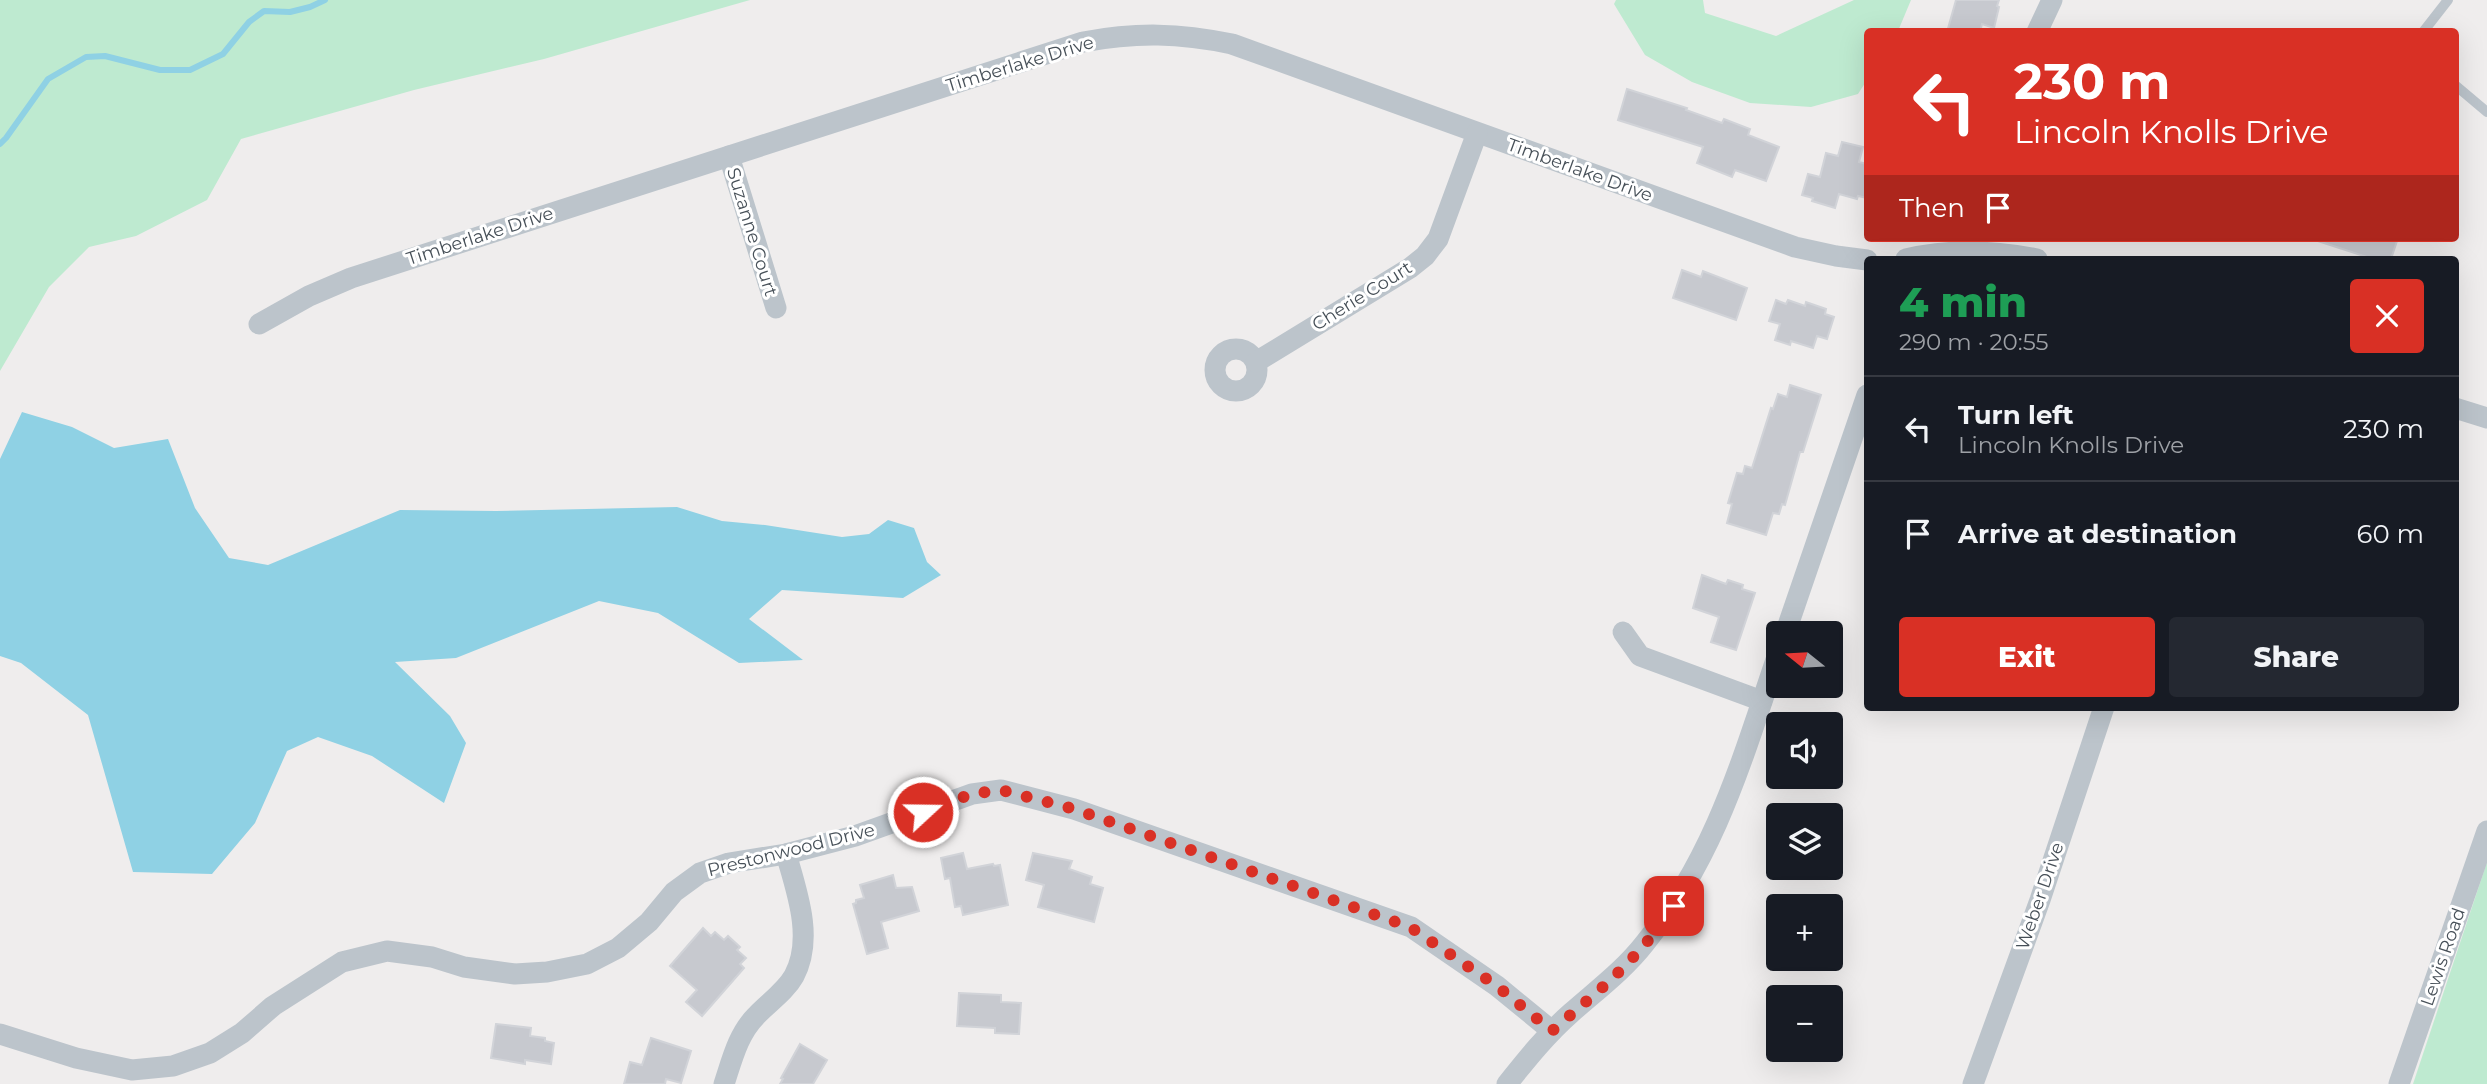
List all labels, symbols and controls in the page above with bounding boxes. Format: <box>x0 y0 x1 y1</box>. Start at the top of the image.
street label: Timberlake Drive <box>944 31 1096 97</box>
text: 230 m <box>2014 52 2170 111</box>
icon: left <box>1899 56 1990 147</box>
text: Lincoln Knolls Drive <box>2014 112 2329 151</box>
street label: Timberlake Drive <box>1504 133 1656 207</box>
street label: Suzanne Court <box>722 165 782 299</box>
icon: arrive <box>1979 189 2017 227</box>
text: Then <box>1899 192 1965 224</box>
street label: Timberlake Drive <box>404 202 556 270</box>
street label: Cherie Court <box>1308 257 1416 335</box>
text: 4 min <box>1899 276 2027 328</box>
button: close <box>2350 279 2424 353</box>
text: 290 m · 20:55 <box>1899 328 2049 356</box>
text: Turn left <box>1958 399 2074 431</box>
icon: left <box>1899 410 1937 448</box>
text: 230 m <box>2343 413 2424 445</box>
text: Lincoln Knolls Drive <box>1958 431 2184 459</box>
icon: arrive <box>1899 515 1937 553</box>
text: Arrive at destination <box>1958 518 2237 550</box>
text: 60 m <box>2357 518 2424 550</box>
button: Exit <box>1899 617 2155 697</box>
button: Share <box>2169 617 2424 697</box>
north arrow <box>1766 621 1843 698</box>
map controls <box>1766 621 1843 1062</box>
button: sound <box>1766 712 1843 789</box>
position arrow <box>886 775 960 849</box>
button: layers <box>1766 803 1843 880</box>
street label: Prestonwood Drive <box>705 819 877 881</box>
street label: Weber Drive <box>2011 839 2069 953</box>
pin <box>1644 876 1704 936</box>
icon: arrive <box>1655 887 1693 925</box>
button: + <box>1766 894 1843 971</box>
street label: Lewis Road <box>2416 905 2470 1009</box>
button: − <box>1766 985 1843 1062</box>

